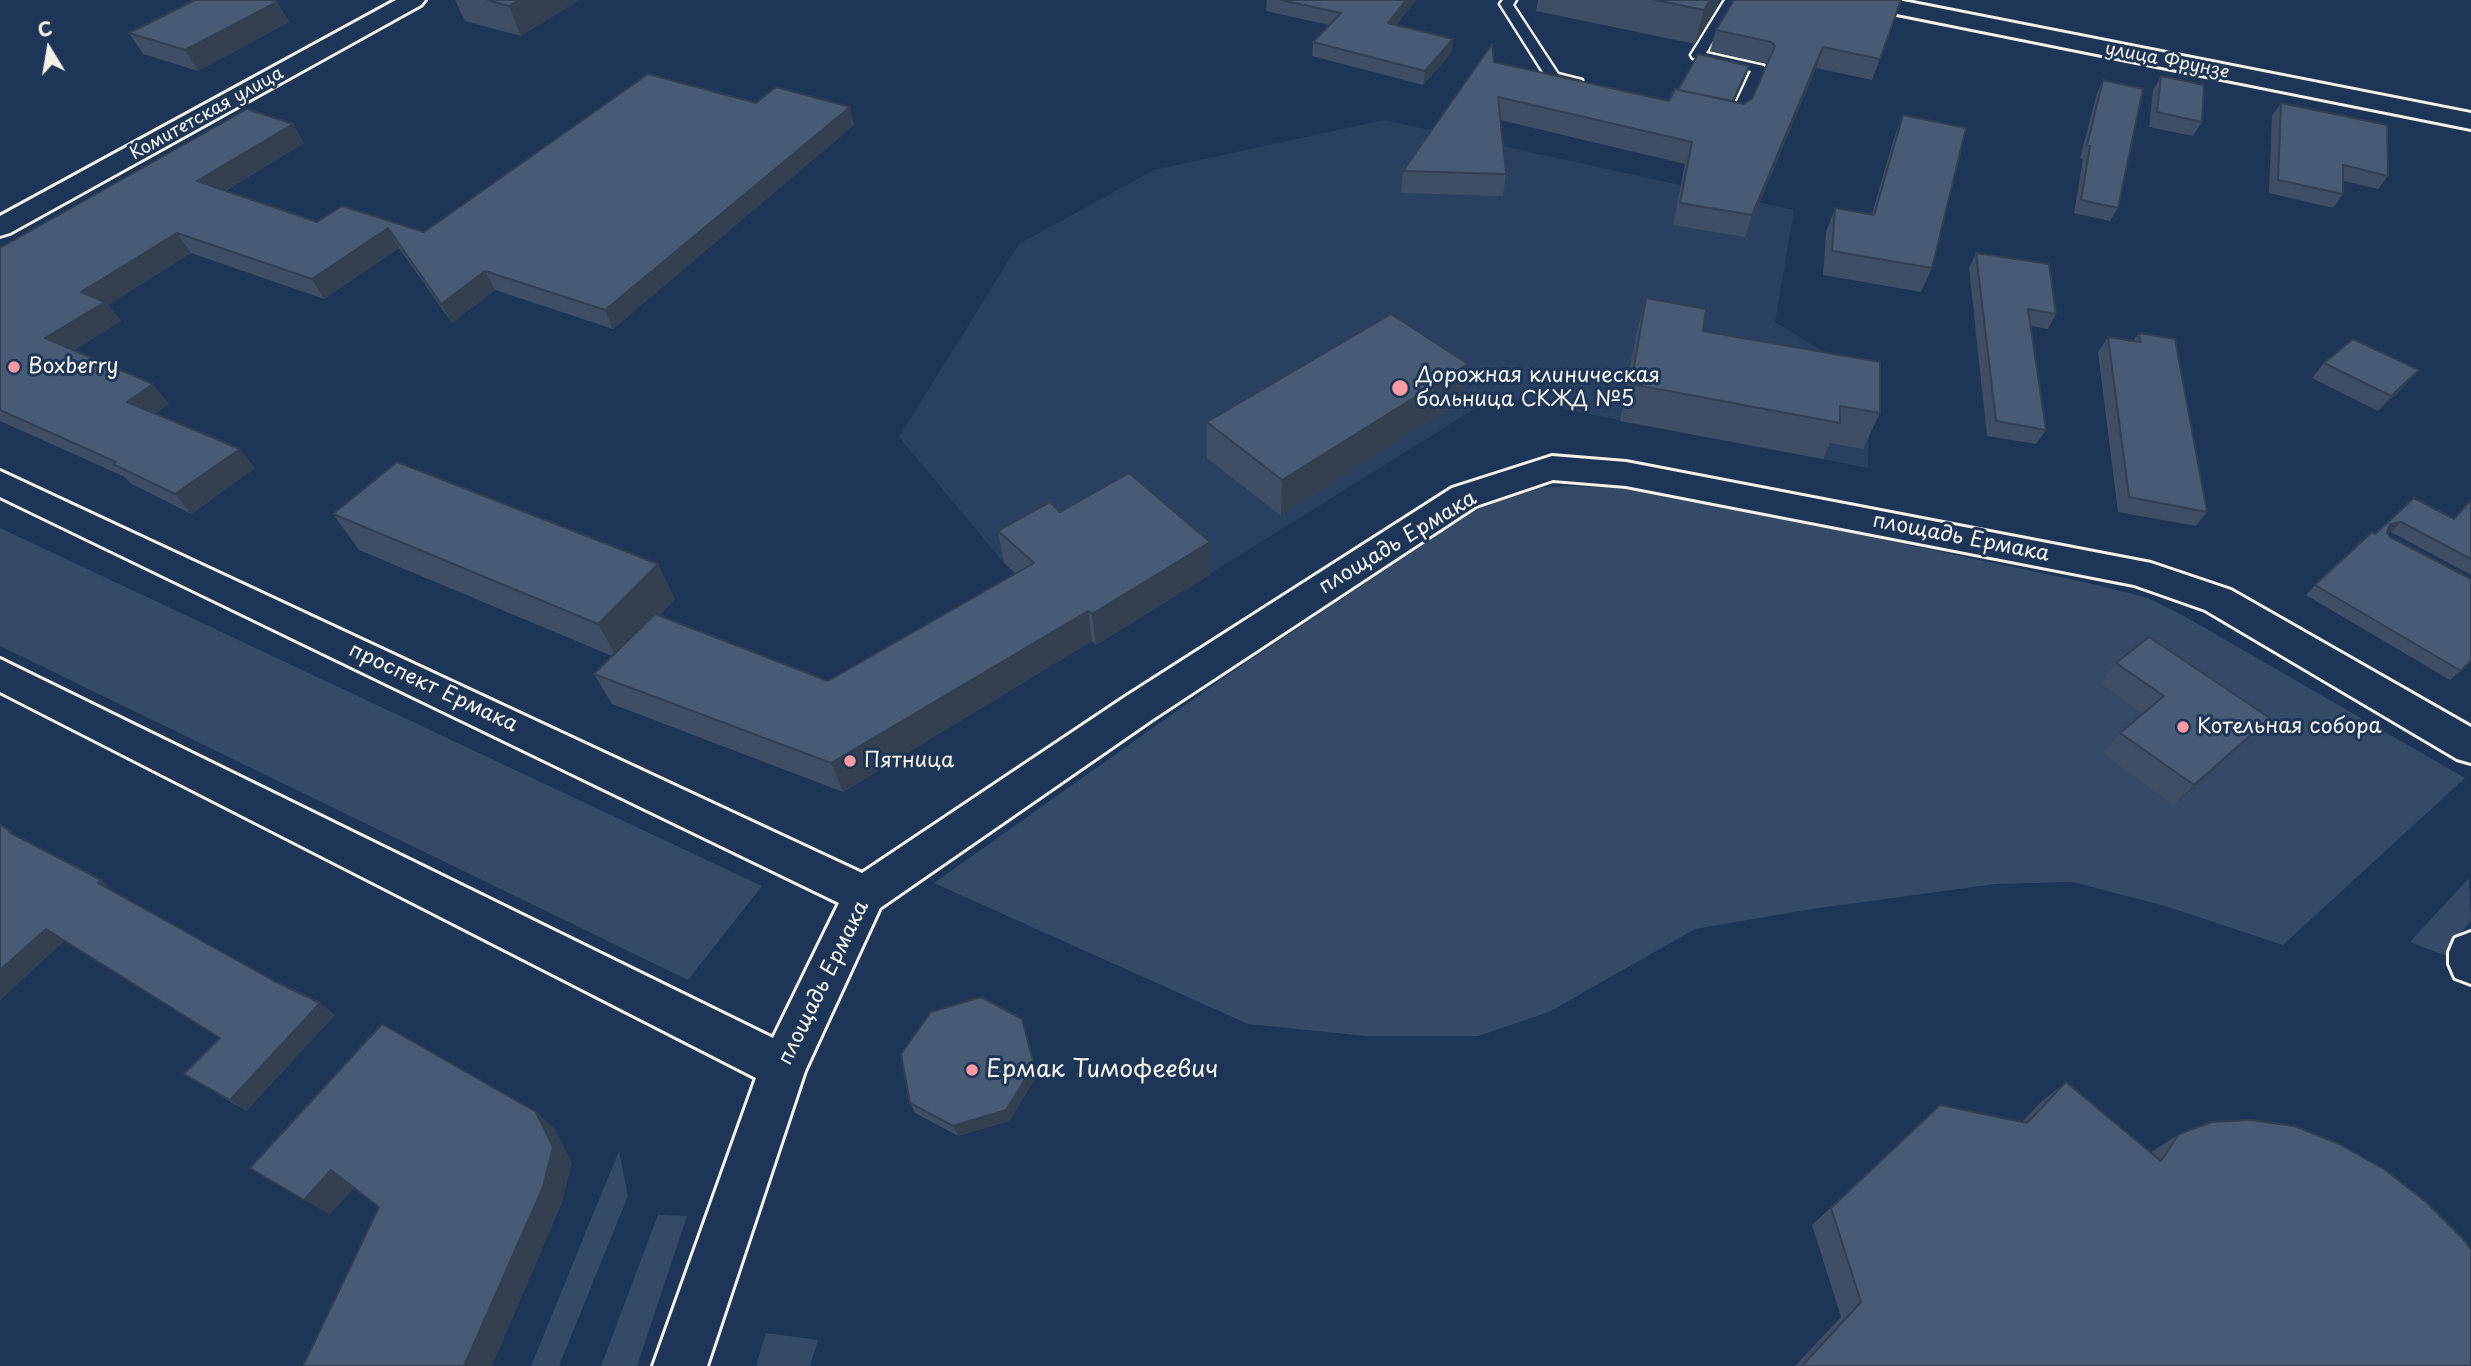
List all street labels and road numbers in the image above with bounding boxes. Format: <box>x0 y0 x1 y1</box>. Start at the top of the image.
street label: улица Фрунзе <box>2103 38 2231 84</box>
street label: Комитетская улица <box>127 63 287 165</box>
street label: площадь Ермака <box>1315 486 1481 600</box>
street label: площадь Ермака <box>1870 508 2052 568</box>
street label: проспект Ермака <box>345 638 521 738</box>
street label: площадь Ермака <box>773 897 875 1069</box>

